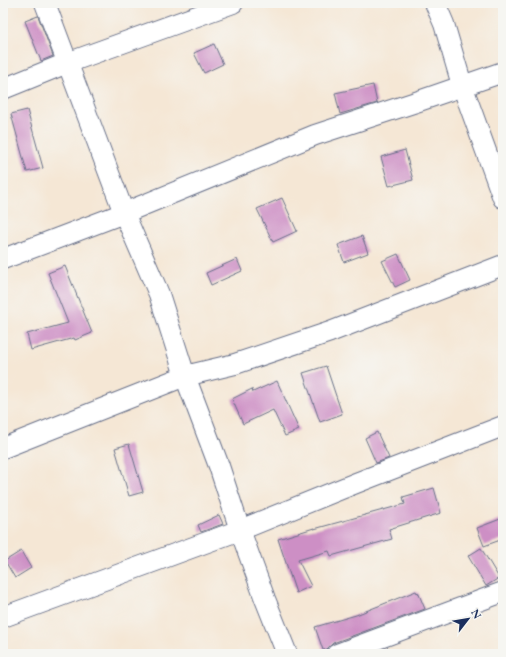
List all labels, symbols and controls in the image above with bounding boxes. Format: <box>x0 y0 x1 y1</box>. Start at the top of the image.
north arrow <box>448 599 488 639</box>
text: N <box>468 606 485 621</box>

